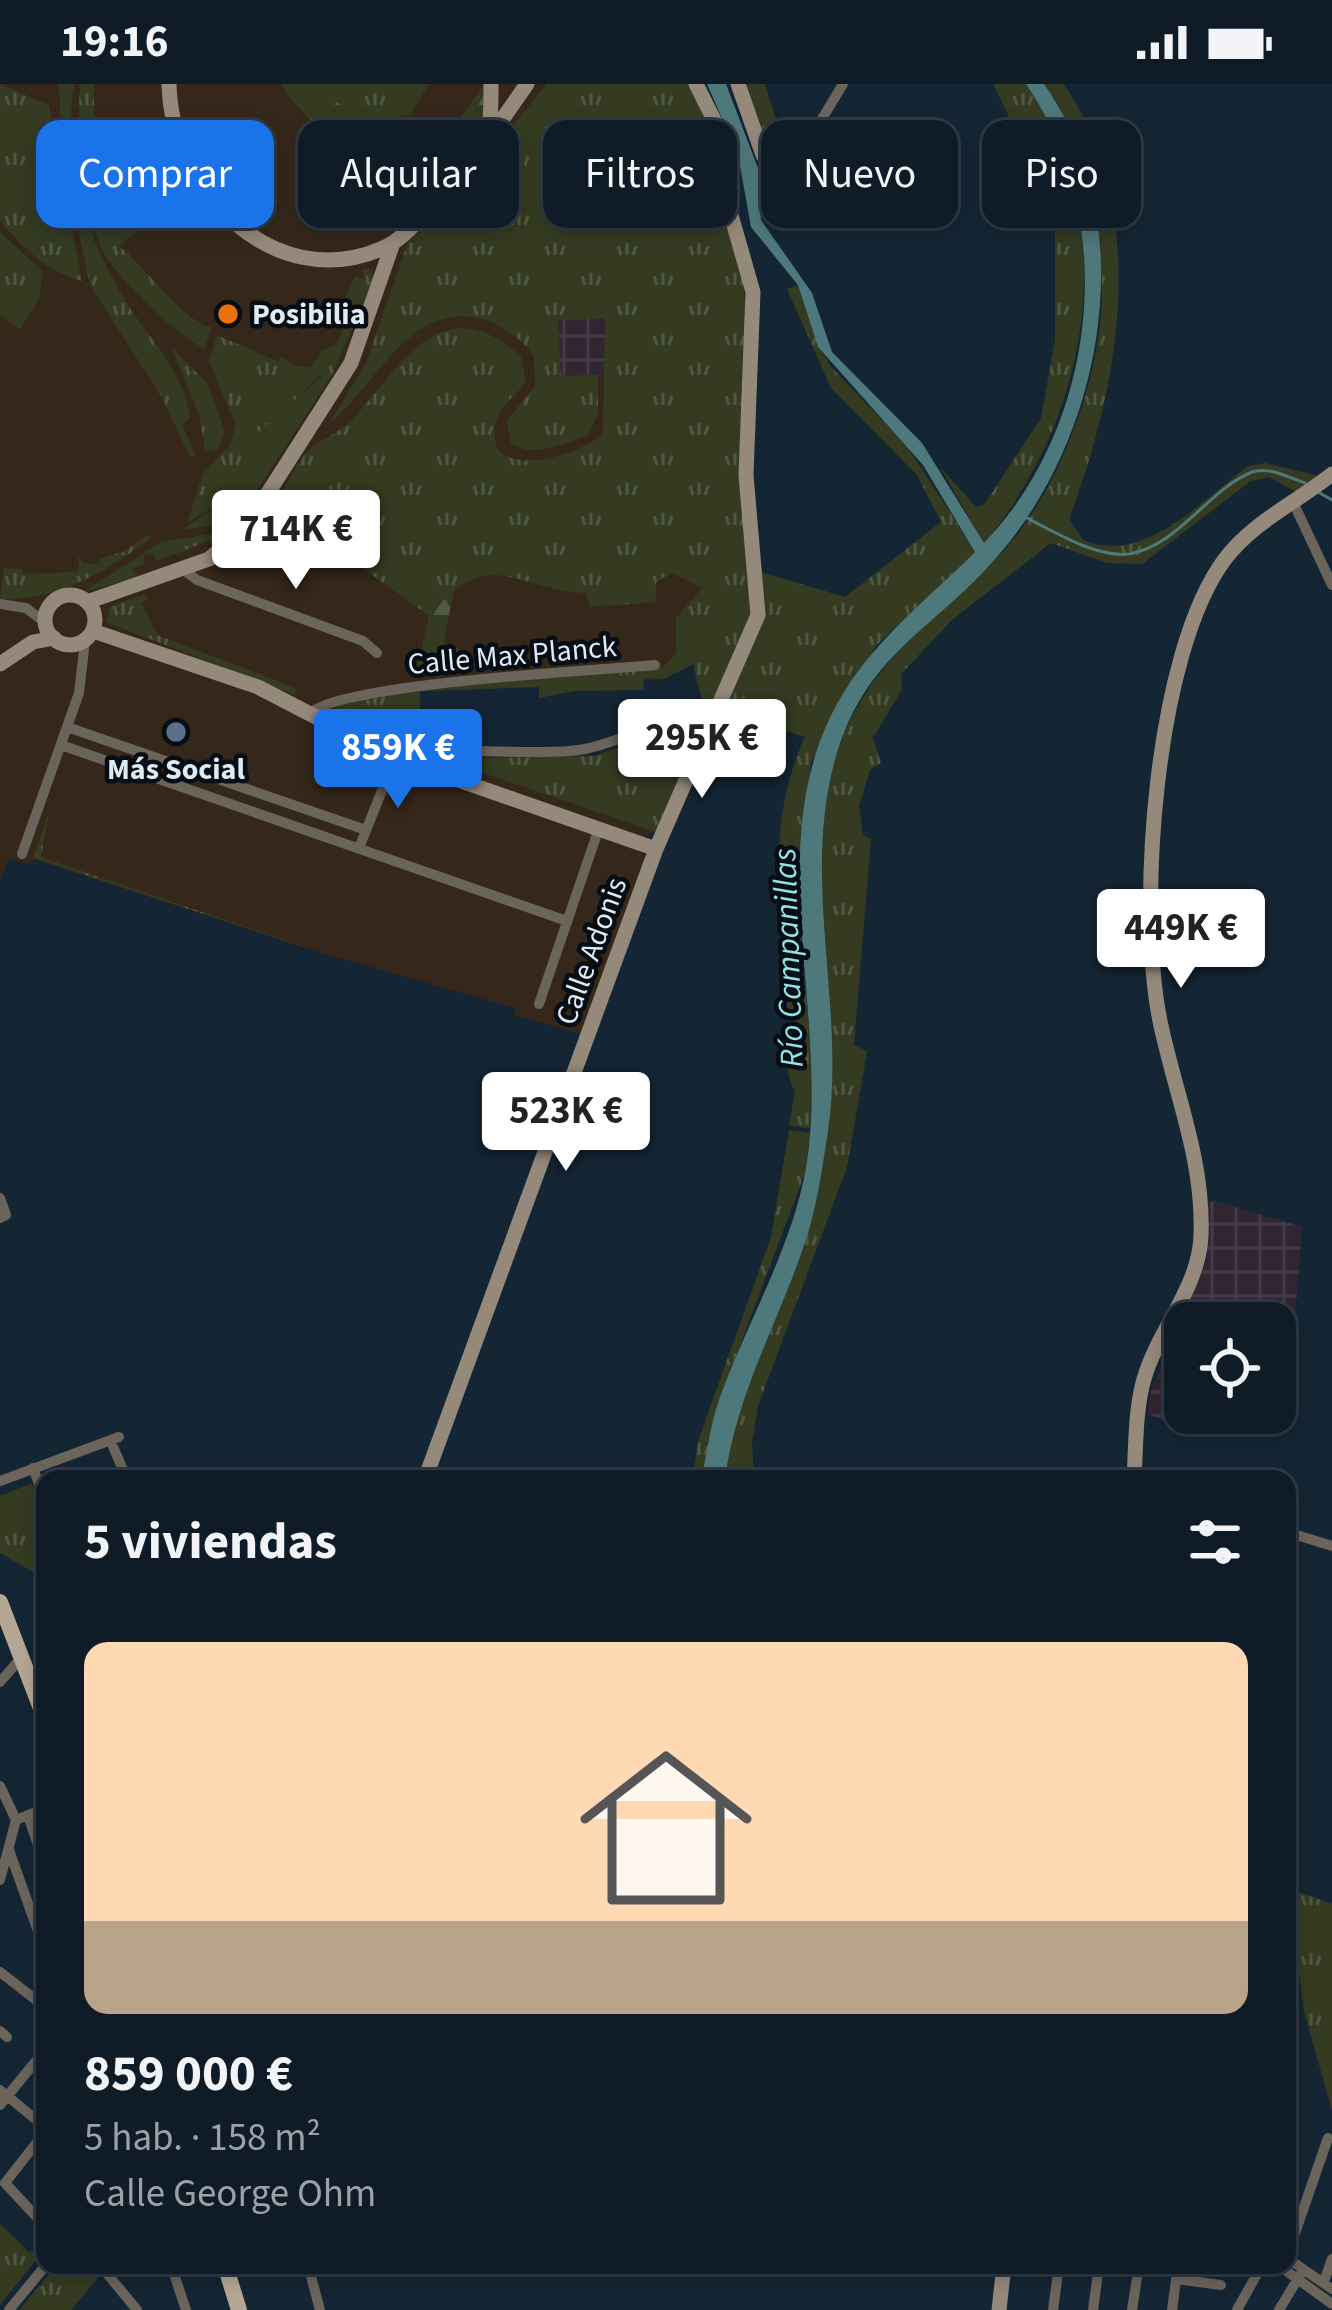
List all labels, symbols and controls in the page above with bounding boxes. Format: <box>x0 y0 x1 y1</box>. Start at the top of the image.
text: 19:16 <box>60 10 169 74</box>
chip: Comprar <box>36 120 274 228</box>
chip: Alquilar <box>298 120 519 228</box>
chip: Filtros <box>543 120 737 228</box>
chip: Nuevo <box>761 120 958 228</box>
chip: Piso <box>982 120 1141 228</box>
place label: Posibilia <box>252 293 365 336</box>
marker: Posibilia <box>215 301 241 327</box>
pin: 714K € <box>198 490 394 592</box>
text: 714K € <box>239 501 353 557</box>
street label: Calle Max Planck <box>406 625 618 686</box>
pin: 295K € <box>604 699 800 801</box>
pin: 859K € <box>300 709 496 811</box>
text: 295K € <box>645 710 759 766</box>
marker: Más Social <box>163 719 189 745</box>
text: 859K € <box>341 720 455 776</box>
place label: Más Social <box>107 748 245 791</box>
water label: Río Campanillas <box>761 847 816 1069</box>
street label: Calle Adonis <box>545 871 638 1031</box>
pin: 449K € <box>1083 889 1279 991</box>
text: 449K € <box>1124 900 1238 956</box>
pin: 523K € <box>468 1072 664 1174</box>
text: 523K € <box>509 1083 623 1139</box>
map controls <box>1164 1302 1296 1434</box>
button: locate <box>1164 1302 1296 1434</box>
text: 5 viviendas <box>84 1506 337 1578</box>
icon: filters <box>1182 1509 1248 1575</box>
icon: home <box>558 1720 774 1936</box>
text: 859 000 € <box>84 2038 293 2110</box>
text: 5 hab. · 158 m² <box>84 2110 321 2166</box>
text: Calle George Ohm <box>84 2166 376 2222</box>

